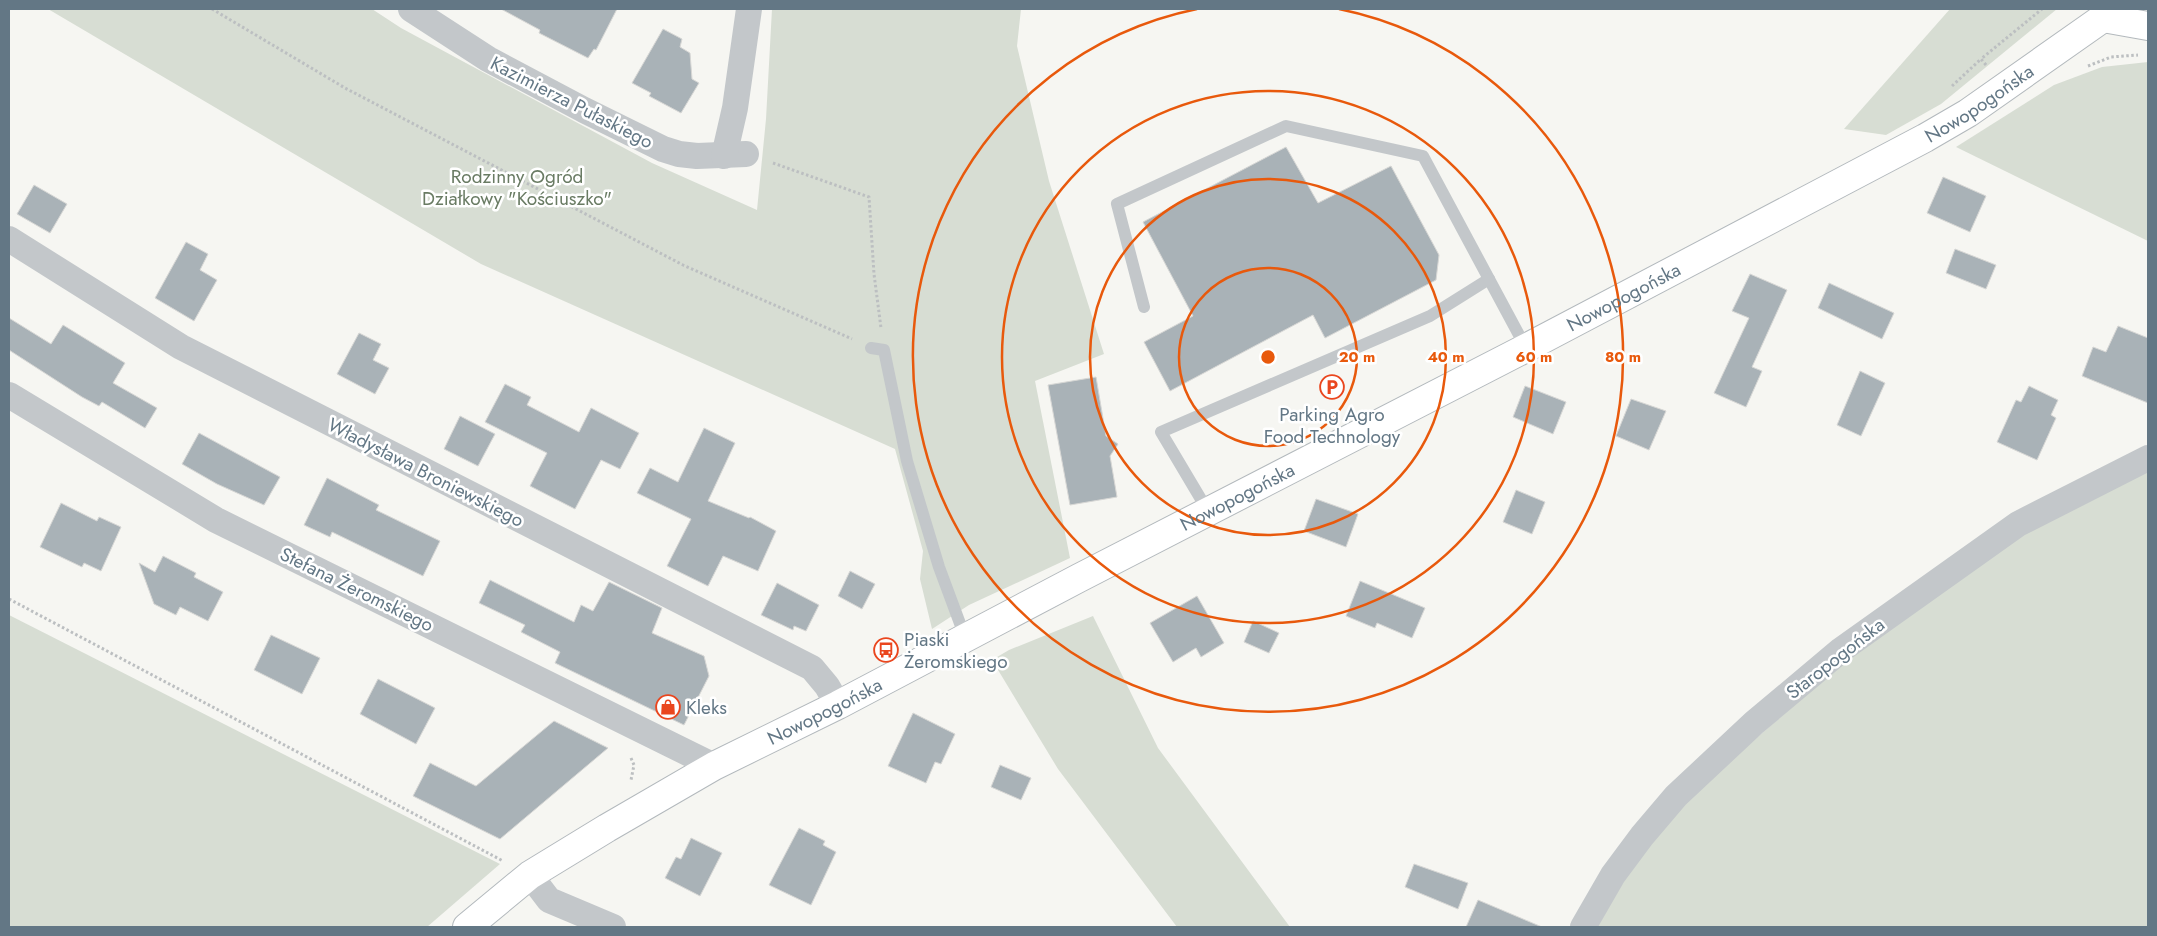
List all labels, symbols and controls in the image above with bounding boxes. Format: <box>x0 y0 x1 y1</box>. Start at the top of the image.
street label: Kazimierza Pułaskiego <box>486 50 658 155</box>
street label: Nowopogońska <box>1920 58 2039 149</box>
park label: Rodzinny Ogród Działkowy "Kościuszko" <box>422 163 612 212</box>
street label: Nowopogońska <box>1562 256 1685 338</box>
text: 20 m <box>1339 346 1375 368</box>
text: 40 m <box>1427 346 1465 368</box>
text: 60 m <box>1516 346 1552 368</box>
text: 80 m <box>1605 346 1641 368</box>
centre of rings <box>1259 348 1277 366</box>
parking icon: Parking Agro Food Technology <box>1319 374 1345 400</box>
place label: Parking Agro Food Technology <box>1264 401 1401 450</box>
street label: Władysława Broniewskiego <box>323 411 529 534</box>
street label: Nowopogońska <box>1175 456 1299 538</box>
street label: Stefana Żeromskiego <box>276 541 438 638</box>
street label: Staropogońska <box>1780 611 1890 705</box>
place label: Piaski Żeromskiego <box>904 626 1008 675</box>
bus stop icon: Piaski Żeromskiego <box>873 637 899 663</box>
street label: Nowopogońska <box>763 671 887 752</box>
shop icon: Kleks <box>655 694 681 720</box>
place label: Kleks <box>686 694 727 721</box>

